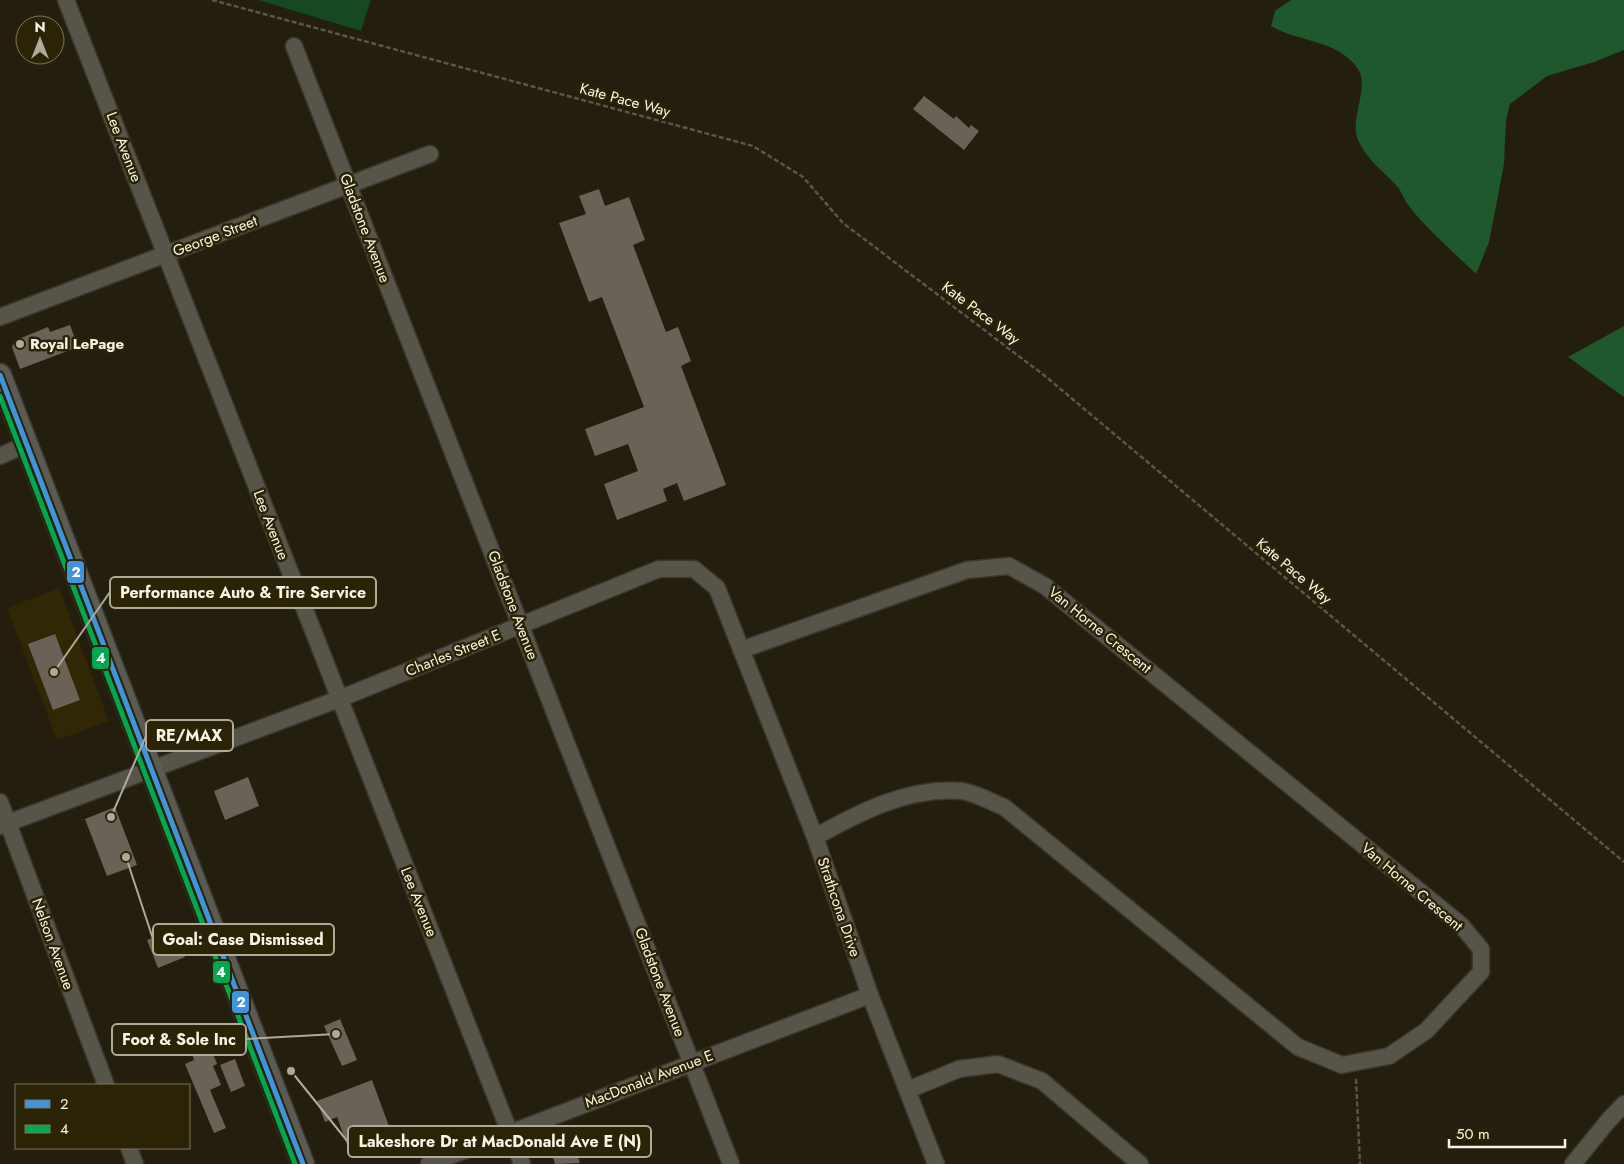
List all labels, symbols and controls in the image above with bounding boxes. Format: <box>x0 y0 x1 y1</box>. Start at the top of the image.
north arrow <box>15 15 65 65</box>
text: N <box>34 17 46 37</box>
street label: Kate Pace Way <box>577 77 673 123</box>
street label: Lee Avenue <box>101 109 148 185</box>
street label: Gladstone Avenue <box>334 170 396 286</box>
street label: George Street <box>169 210 261 262</box>
street label: Kate Pace Way <box>937 276 1025 350</box>
place label: Royal LePage <box>30 333 124 355</box>
marker: Royal LePage <box>14 338 26 350</box>
street label: Lee Avenue <box>248 487 295 563</box>
street label: Kate Pace Way <box>1251 533 1337 610</box>
street label: Gladstone Avenue <box>482 547 544 663</box>
line badge: 2 <box>66 560 85 584</box>
text: 2 <box>71 562 81 582</box>
callout: Performance Auto & Tire Service <box>110 577 376 608</box>
text: Performance Auto & Tire Service <box>120 581 366 604</box>
street label: Van Horne Crescent <box>1044 581 1157 679</box>
street label: Charles Street E <box>402 624 504 682</box>
line badge: 4 <box>91 646 110 670</box>
text: 4 <box>96 648 106 668</box>
callout: RE/MAX <box>146 720 233 751</box>
text: RE/MAX <box>156 724 222 747</box>
street label: Van Horne Crescent <box>1356 838 1468 937</box>
street label: Strathcona Drive <box>812 854 866 960</box>
street label: Lee Avenue <box>395 864 443 940</box>
street label: Nelson Avenue <box>26 895 80 993</box>
callout: Goal: Case Dismissed <box>153 924 334 955</box>
street label: Gladstone Avenue <box>629 924 691 1040</box>
text: Goal: Case Dismissed <box>162 928 324 951</box>
line badge: 4 <box>212 960 231 984</box>
text: 4 <box>216 962 226 982</box>
line badge: 2 <box>231 990 250 1014</box>
text: 2 <box>236 992 246 1012</box>
callout: Foot & Sole Inc <box>112 1024 246 1055</box>
text: Foot & Sole Inc <box>122 1028 236 1051</box>
street label: MacDonald Avenue E <box>582 1044 716 1114</box>
legend <box>15 1084 190 1149</box>
text: 2 <box>60 1093 69 1115</box>
scale bar <box>1449 1116 1565 1148</box>
text: 4 <box>60 1118 69 1140</box>
text: 50 m <box>1456 1123 1490 1145</box>
callout: Lakeshore Dr at MacDonald Ave E (N) <box>348 1126 651 1157</box>
text: Lakeshore Dr at MacDonald Ave E (N) <box>359 1130 641 1153</box>

